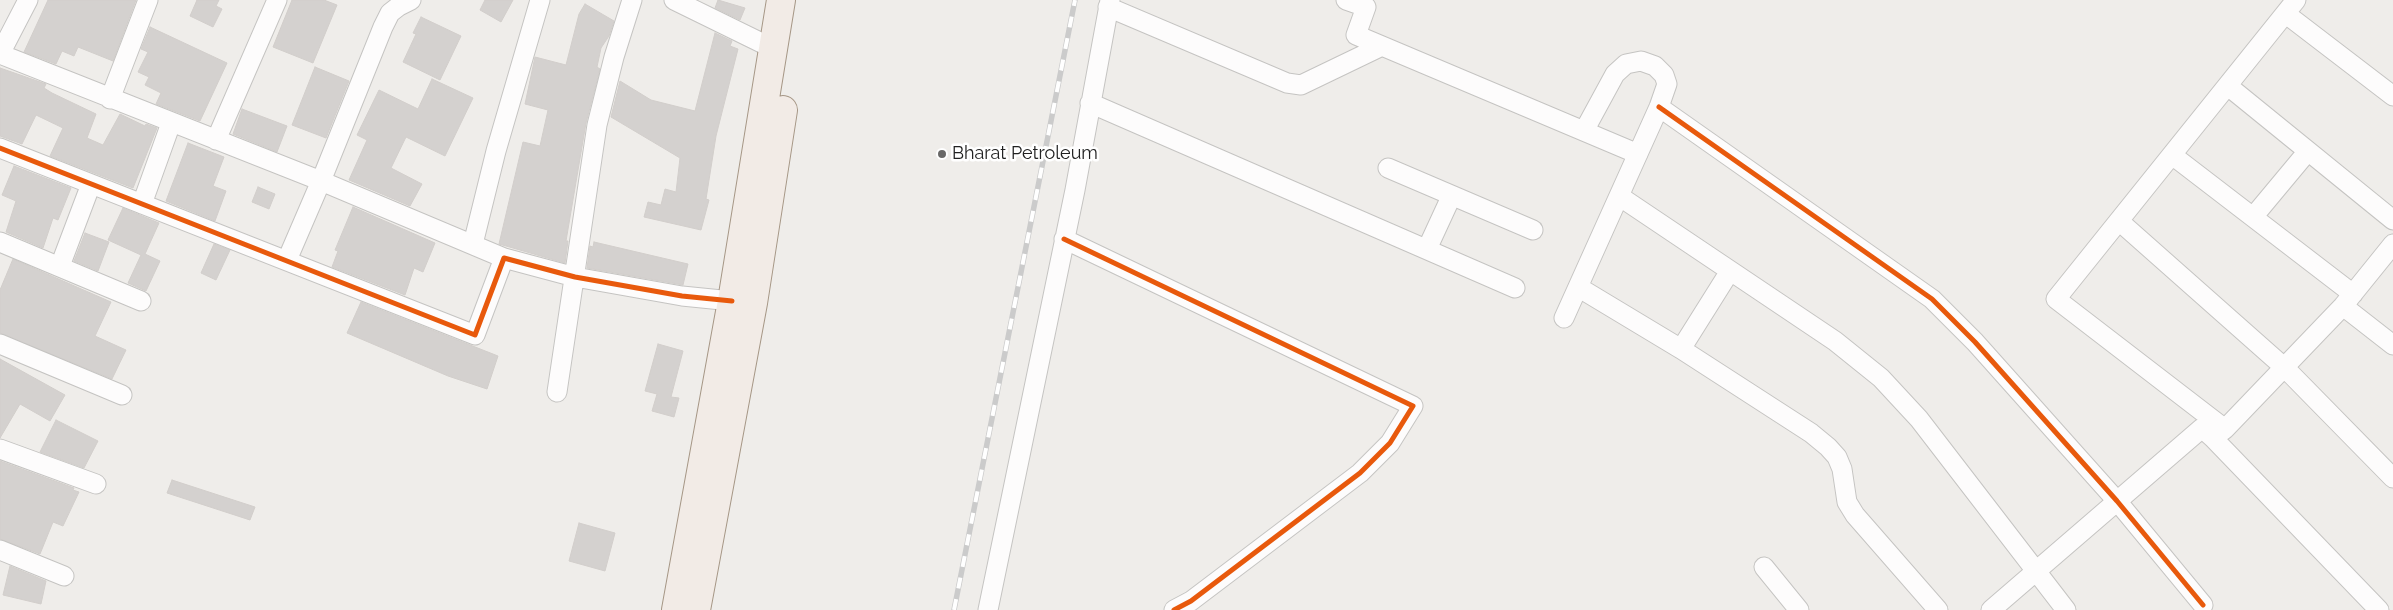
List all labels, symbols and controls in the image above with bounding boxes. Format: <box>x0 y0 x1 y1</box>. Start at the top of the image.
place label: Bharat Petroleum <box>952 143 1098 165</box>
marker: Bharat Petroleum <box>936 148 948 160</box>

